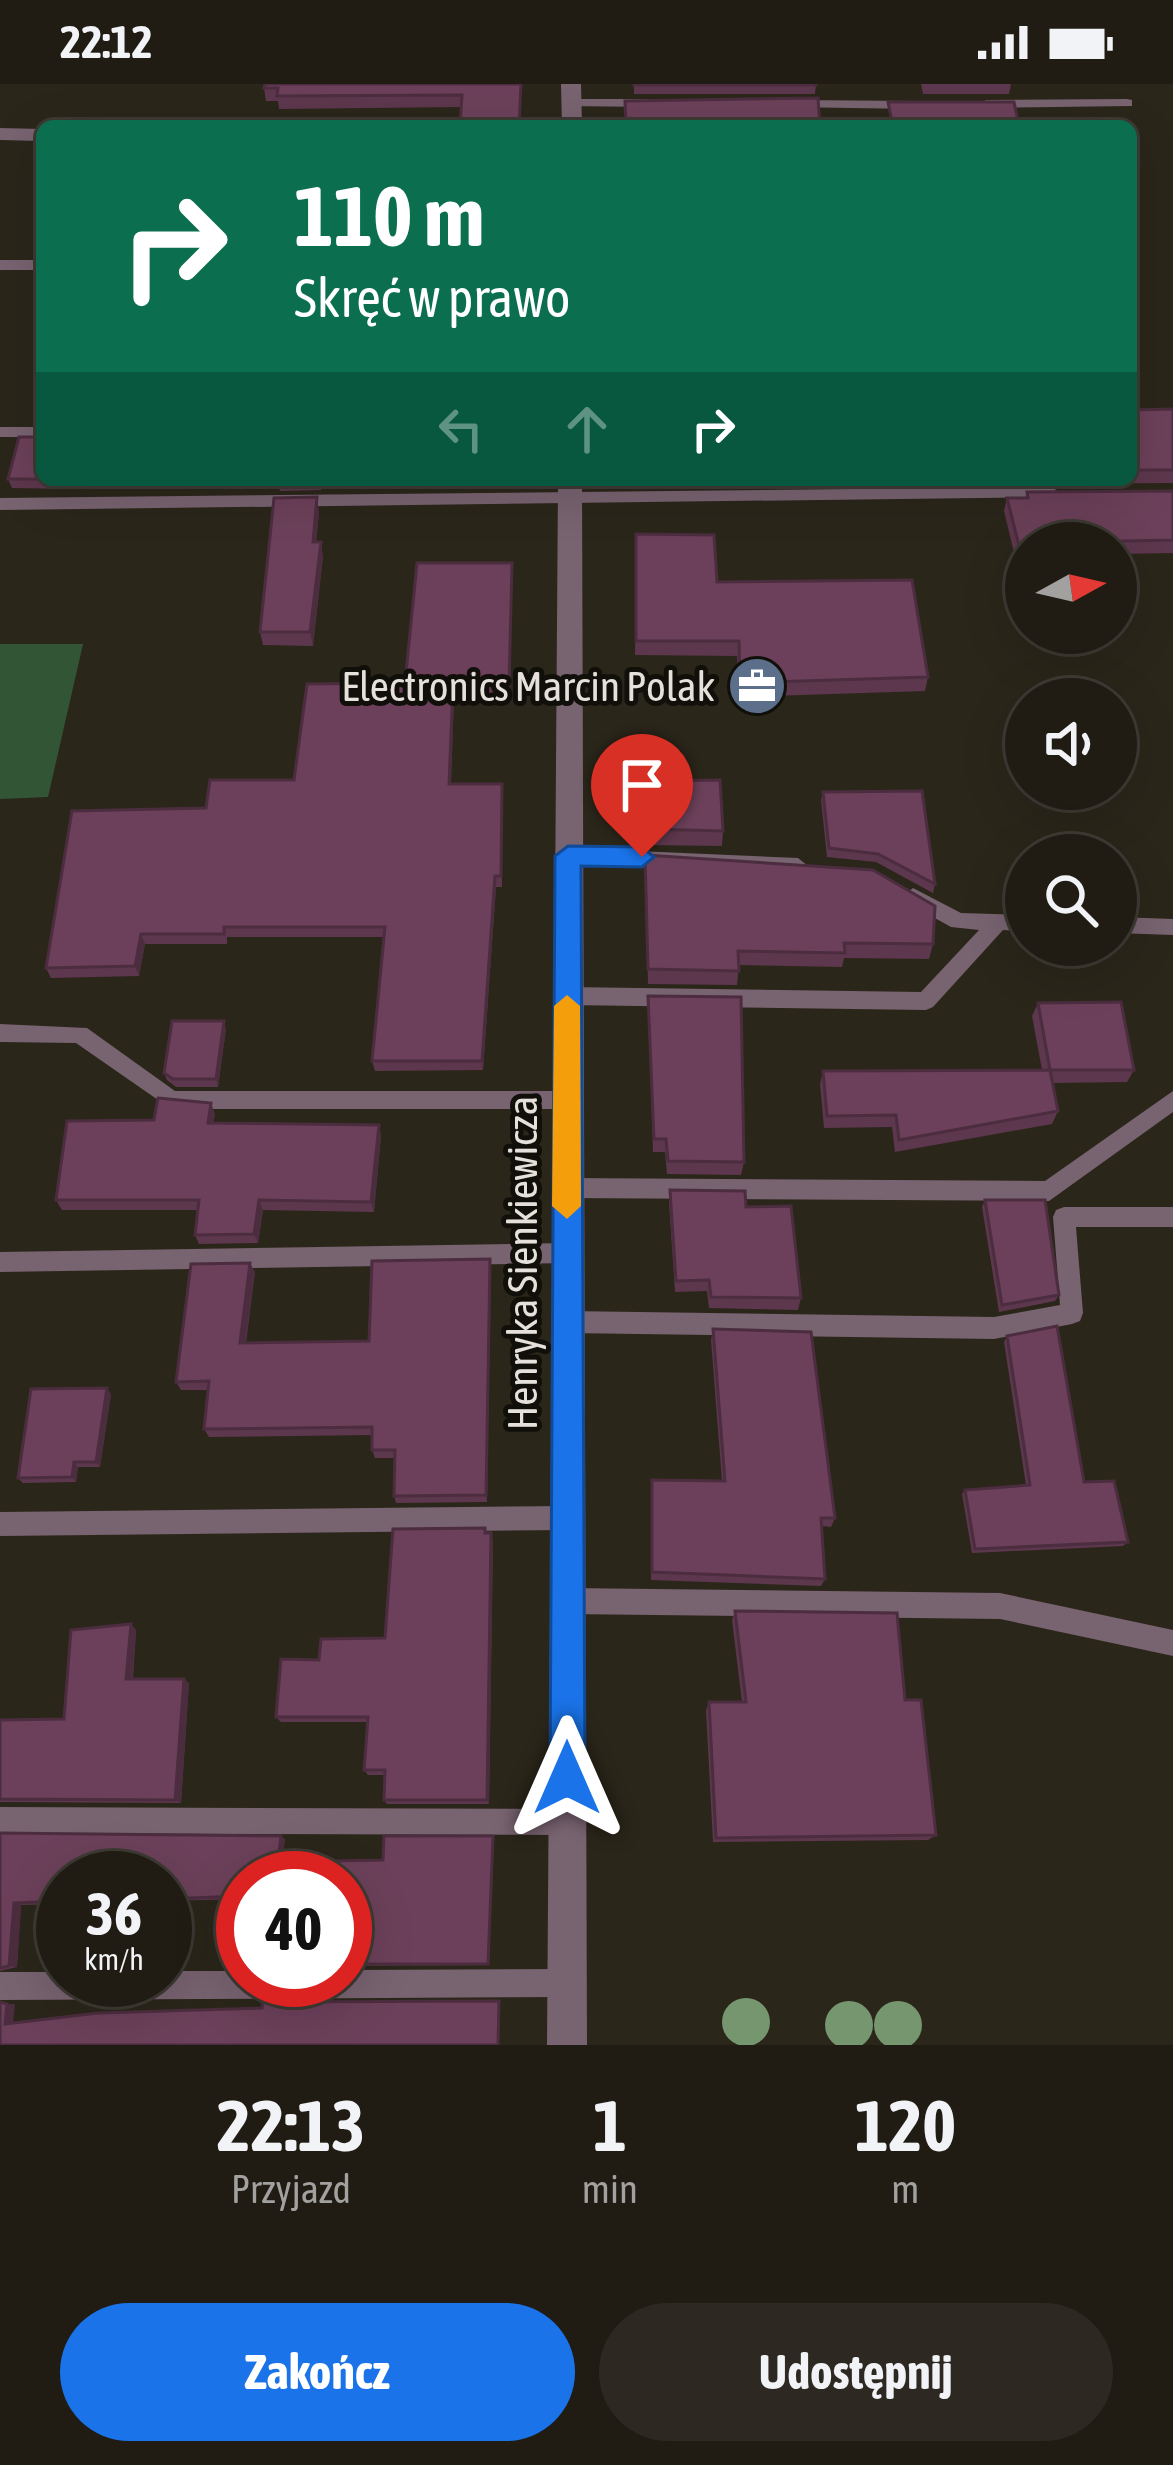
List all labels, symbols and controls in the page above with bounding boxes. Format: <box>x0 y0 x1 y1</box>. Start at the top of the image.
text: 22:12 <box>60 16 153 68</box>
icon: right <box>96 168 252 324</box>
text: 110 m <box>294 168 484 264</box>
text: Skręć w prawo <box>294 267 570 328</box>
icon: left <box>428 396 494 462</box>
icon: ahead <box>554 396 620 462</box>
icon: right <box>680 396 746 462</box>
north arrow <box>1005 522 1137 654</box>
map controls <box>1005 522 1137 966</box>
office icon: Electronics Marcin Polak <box>726 655 788 717</box>
place label: Electronics Marcin Polak <box>341 662 715 710</box>
button: sound <box>1005 678 1137 810</box>
pin <box>591 734 693 857</box>
icon: arrive <box>609 752 675 818</box>
button: search <box>1005 834 1137 966</box>
street label: Henryka Sienkiewicza <box>498 1096 546 1430</box>
position arrow <box>504 1715 630 1841</box>
speed limit sign: 40 <box>216 1851 372 2007</box>
text: 36 <box>86 1879 142 1948</box>
text: km/h <box>84 1942 144 1976</box>
text: 22:13 <box>217 2084 365 2166</box>
text: 1 <box>593 2084 627 2166</box>
text: 120 <box>855 2084 956 2166</box>
text: Przyjazd <box>231 2167 351 2211</box>
text: min <box>582 2167 638 2211</box>
text: m <box>891 2167 919 2211</box>
button: Zakończ <box>60 2303 575 2441</box>
button: Udostępnij <box>599 2303 1113 2441</box>

